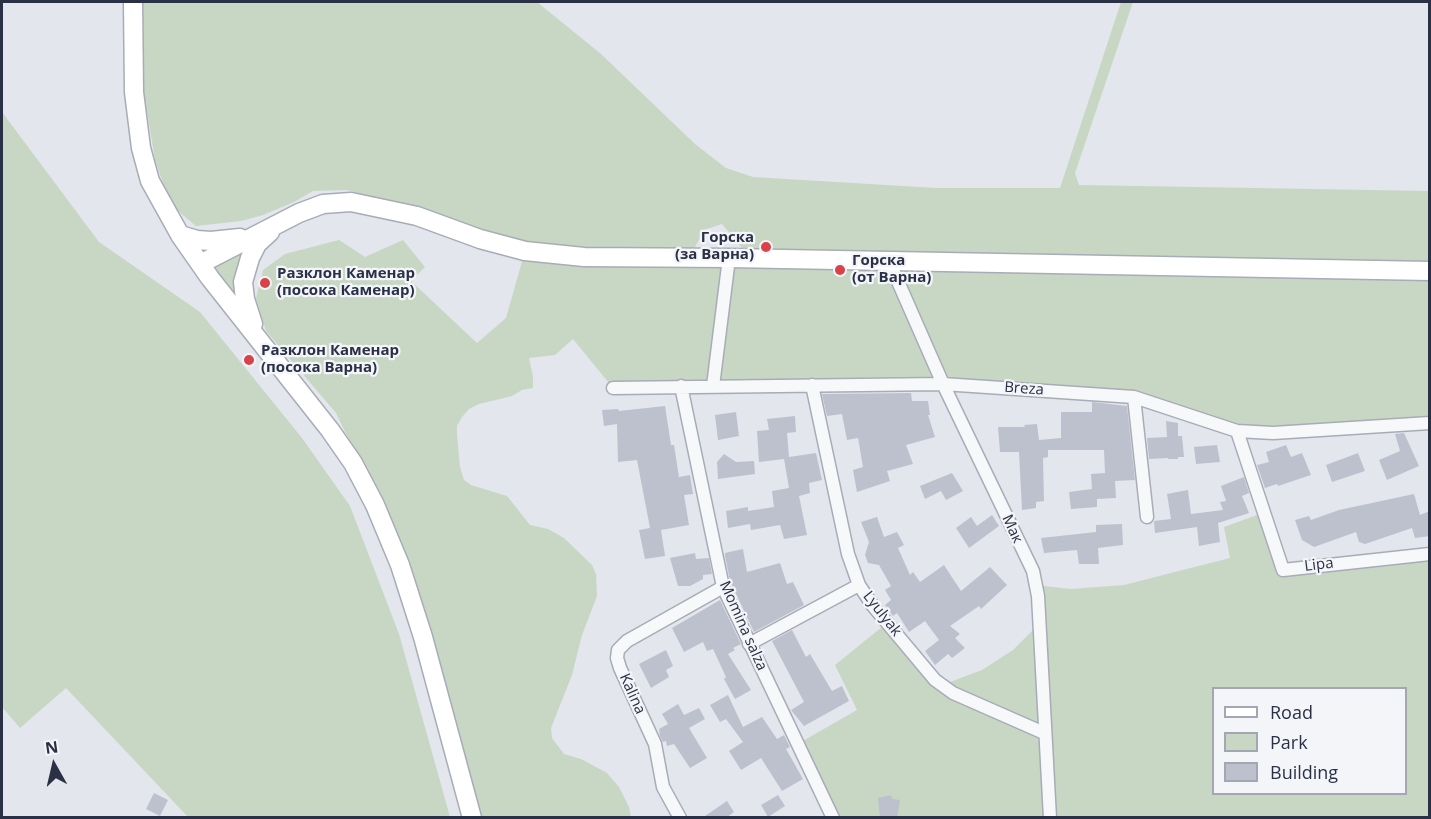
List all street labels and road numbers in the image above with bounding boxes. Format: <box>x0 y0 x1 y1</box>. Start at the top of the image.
street label: Breza <box>1004 379 1044 399</box>
street label: Мак <box>998 512 1026 546</box>
street label: Lipa <box>1303 554 1335 576</box>
street label: Momina salza <box>715 578 771 674</box>
street label: Lyulyak <box>859 588 905 640</box>
street label: Kalina <box>615 671 649 717</box>

